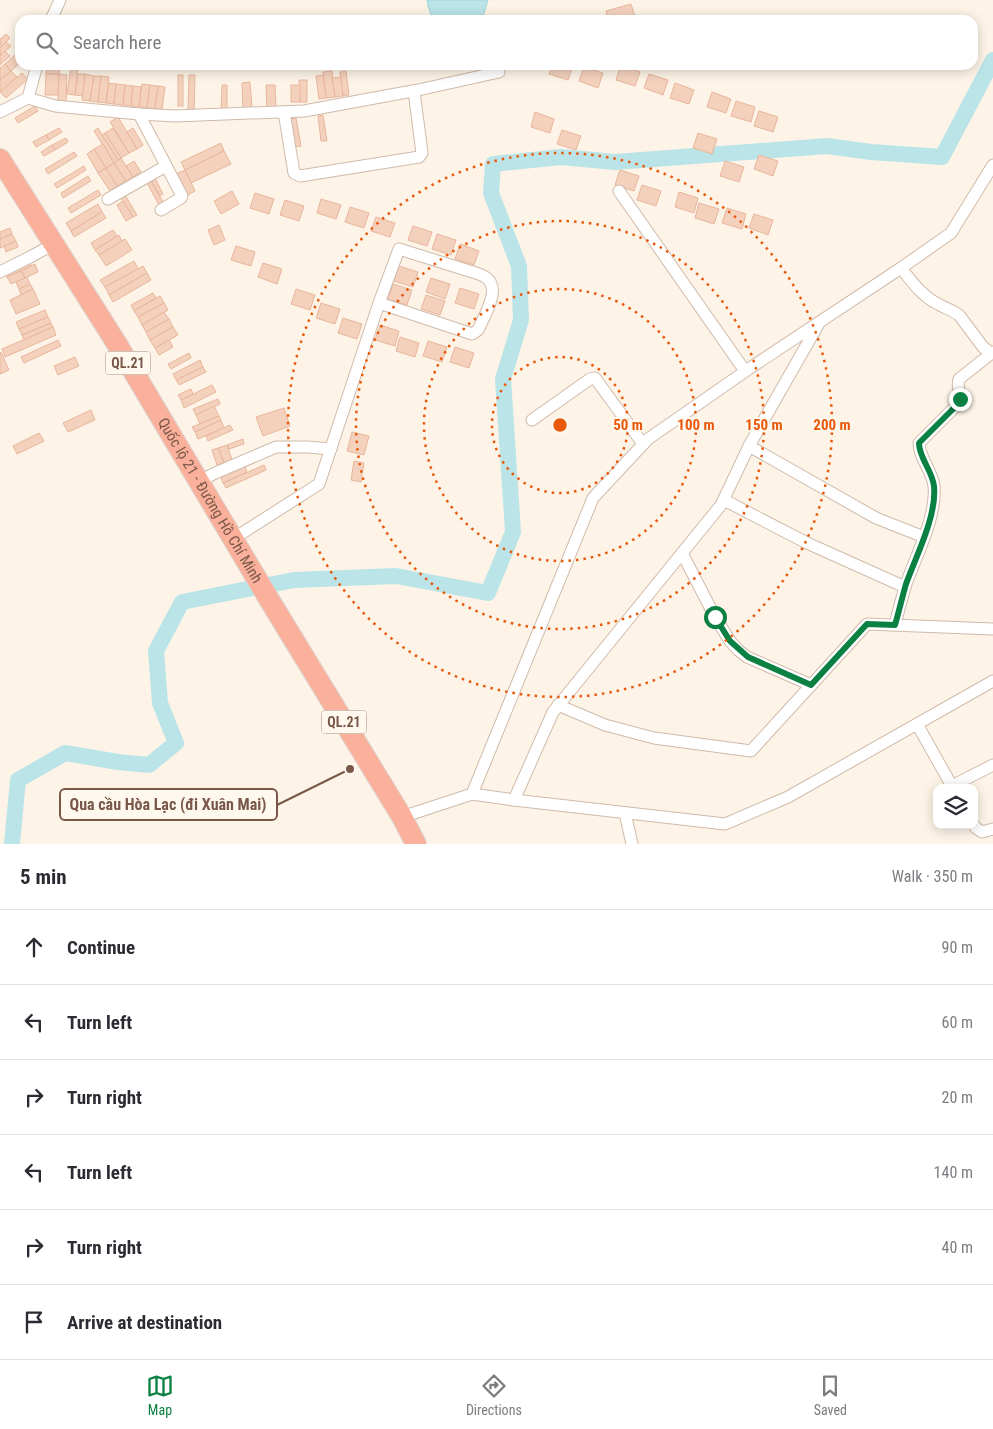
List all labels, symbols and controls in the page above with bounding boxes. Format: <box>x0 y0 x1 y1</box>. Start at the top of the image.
search box <box>15 15 978 70</box>
icon: search <box>33 29 61 57</box>
text: Search here <box>73 31 161 54</box>
road number: QL.21 <box>106 352 150 374</box>
route end <box>949 388 972 411</box>
street label: Quốc lộ 21 - Đường Hồ Chí Minh <box>154 415 266 586</box>
centre of rings <box>551 416 569 434</box>
text: 50 m <box>613 416 643 434</box>
text: 100 m <box>677 416 715 434</box>
text: 150 m <box>745 416 783 434</box>
text: 200 m <box>813 416 851 434</box>
route start <box>704 606 727 629</box>
road number: QL.21 <box>322 710 366 734</box>
map controls <box>933 784 978 829</box>
button: layers <box>933 784 978 829</box>
callout: Qua cầu Hòa Lạc (đi Xuân Mai) <box>60 789 277 820</box>
text: Qua cầu Hòa Lạc (đi Xuân Mai) <box>70 795 266 814</box>
text: 5 min <box>20 865 67 889</box>
text: Walk · 350 m <box>892 867 973 886</box>
icon: ahead <box>20 933 48 961</box>
text: Continue <box>67 936 135 959</box>
text: 90 m <box>941 938 973 957</box>
icon: left <box>20 1008 48 1036</box>
text: Turn left <box>67 1011 132 1034</box>
text: 60 m <box>941 1013 973 1032</box>
icon: right <box>20 1083 48 1111</box>
text: Turn right <box>67 1086 142 1109</box>
text: 20 m <box>941 1088 973 1107</box>
icon: left <box>20 1158 48 1186</box>
text: Turn left <box>67 1161 132 1184</box>
text: 140 m <box>934 1163 973 1182</box>
icon: right <box>20 1233 48 1261</box>
text: Turn right <box>67 1236 142 1259</box>
text: 40 m <box>941 1238 973 1257</box>
icon: arrive <box>20 1308 48 1336</box>
text: Arrive at destination <box>67 1311 222 1334</box>
tab: Map <box>146 1372 174 1418</box>
tab: Directions <box>466 1372 522 1418</box>
tab: Saved <box>814 1372 847 1418</box>

